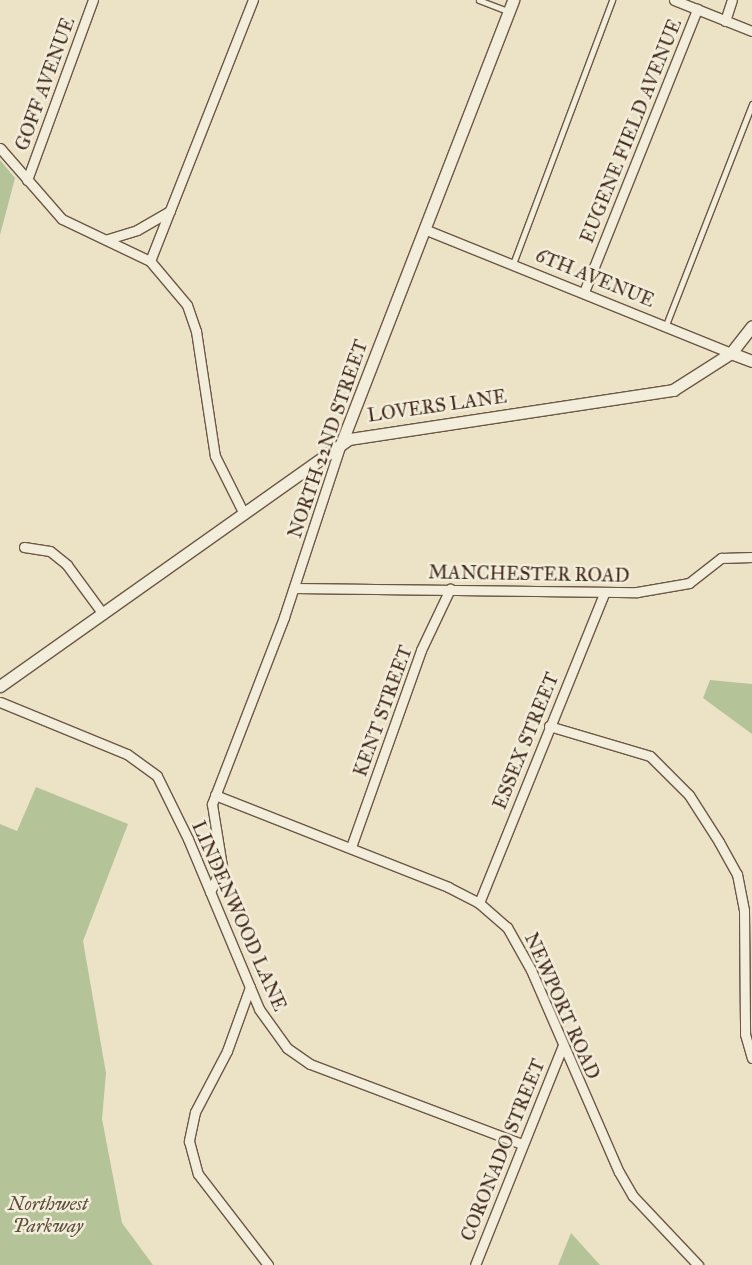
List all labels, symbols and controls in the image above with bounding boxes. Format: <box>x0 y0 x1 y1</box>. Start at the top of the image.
street label: GOFF AVENUE <box>10 14 80 154</box>
street label: EUGENE FIELD AVENUE <box>576 16 686 246</box>
street label: 6TH AVENUE <box>532 244 658 312</box>
street label: NORTH 22ND STREET <box>283 337 373 541</box>
street label: LOVERS LANE <box>366 385 508 427</box>
street label: MANCHESTER ROAD <box>428 561 630 587</box>
street label: KENT STREET <box>349 642 417 780</box>
street label: ESSEX STREET <box>488 669 564 813</box>
street label: LINDENWOOD LANE <box>187 817 291 1015</box>
street label: NEWPORT ROAD <box>519 929 605 1083</box>
street label: CORONADO STREET <box>456 1056 550 1244</box>
park label: Northwest Parkway <box>8 1193 88 1237</box>

